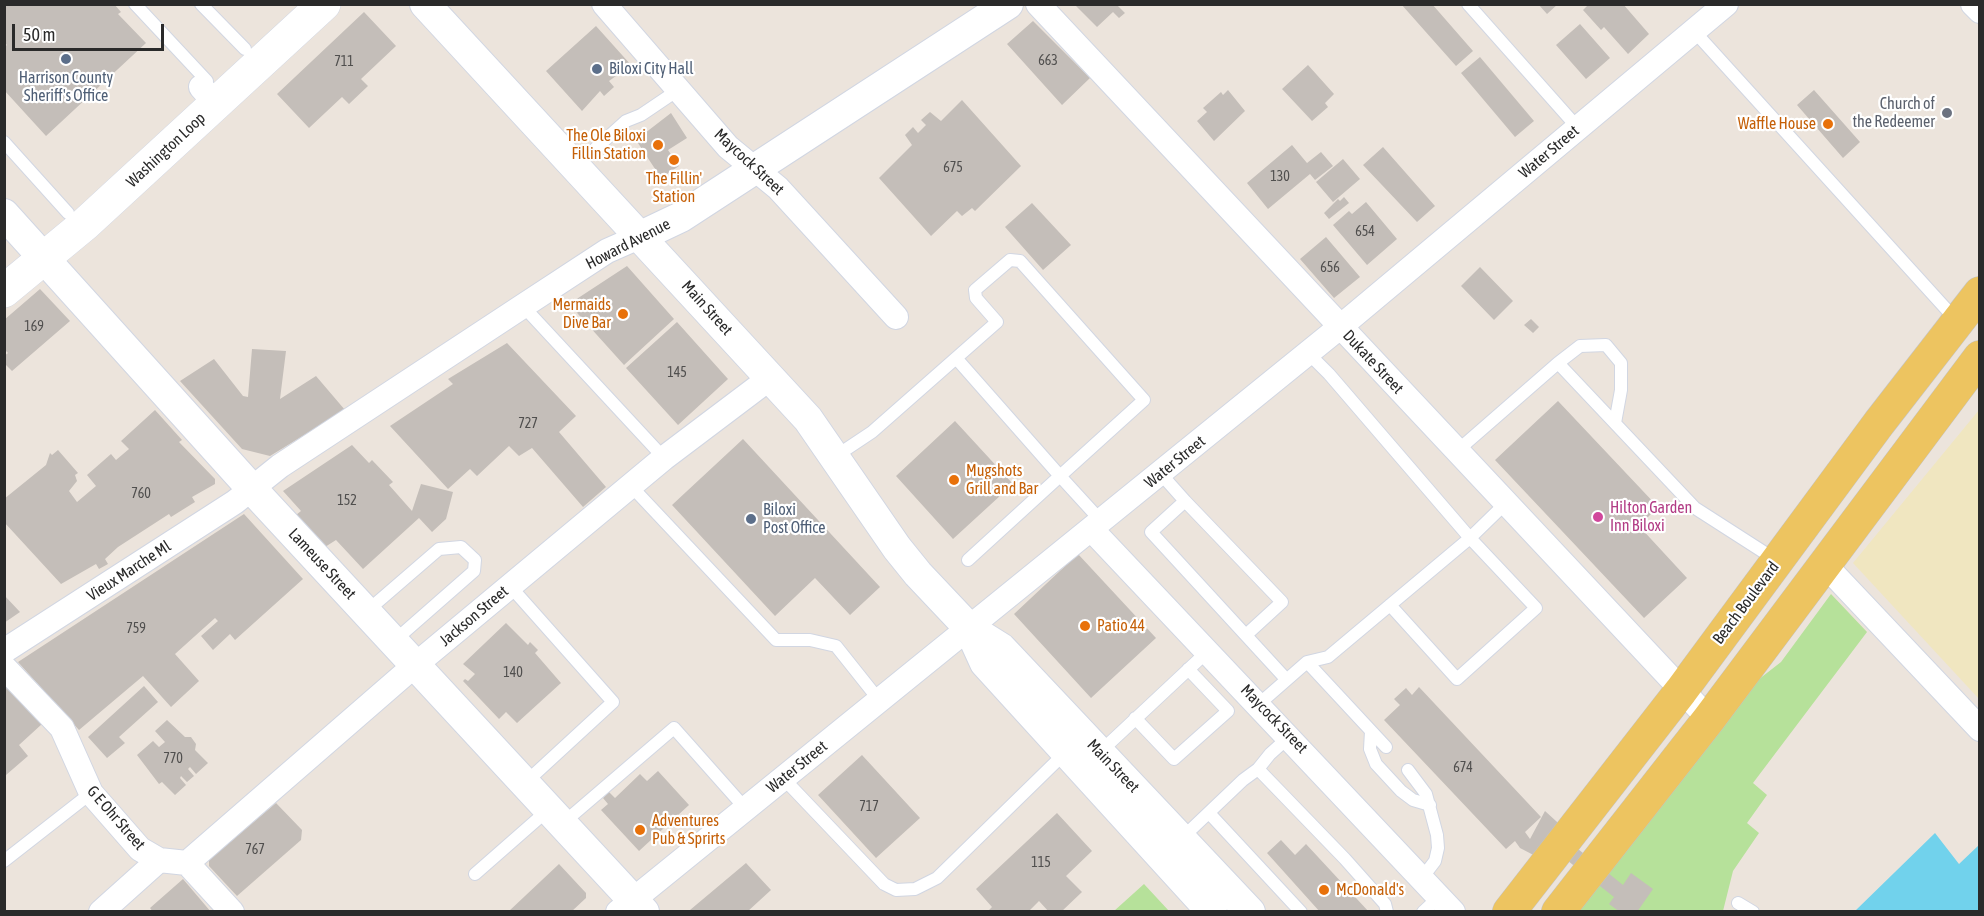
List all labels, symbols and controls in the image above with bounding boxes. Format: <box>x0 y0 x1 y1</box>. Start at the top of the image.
scale bar <box>15 12 166 50</box>
text: 50 m <box>23 24 55 45</box>
marker: Harrison County Sheriff's Office <box>59 52 73 66</box>
house number: 663 <box>1038 53 1058 69</box>
house number: 711 <box>334 54 354 70</box>
place label: Biloxi City Hall <box>609 59 694 79</box>
marker: Biloxi City Hall <box>590 62 604 76</box>
place label: Harrison County Sheriff's Office <box>19 68 113 106</box>
place label: Church of the Redeemer <box>1852 94 1935 132</box>
marker: Church of the Redeemer <box>1940 106 1954 120</box>
street label: Washington Loop <box>123 109 209 191</box>
place label: Waffle House <box>1738 114 1816 134</box>
marker: Waffle House <box>1821 117 1835 131</box>
street label: Water Street <box>1515 121 1583 183</box>
street label: Maycock Street <box>710 125 788 199</box>
place label: The Ole Biloxi Fillin Station <box>566 126 646 164</box>
marker: The Ole Biloxi Fillin Station <box>651 138 665 152</box>
marker: The Fillin' Station <box>667 153 681 167</box>
house number: 675 <box>943 160 963 176</box>
place label: The Fillin' Station <box>646 169 702 207</box>
house number: 130 <box>1270 169 1290 185</box>
street label: Howard Avenue <box>583 215 673 273</box>
house number: 654 <box>1355 224 1375 240</box>
house number: 656 <box>1320 260 1340 276</box>
street label: Main Street <box>677 277 737 339</box>
place label: Mermaids Dive Bar <box>552 295 611 333</box>
marker: Mermaids Dive Bar <box>616 307 630 321</box>
house number: 169 <box>24 319 44 335</box>
street label: Dukate Street <box>1339 326 1407 398</box>
house number: 145 <box>667 365 687 381</box>
house number: 727 <box>518 416 538 432</box>
street label: Water Street <box>1141 432 1209 492</box>
place label: Mugshots Grill and Bar <box>966 461 1038 499</box>
marker: Mugshots Grill and Bar <box>947 473 961 487</box>
house number: 760 <box>131 486 151 502</box>
house number: 152 <box>337 493 357 509</box>
place label: Hilton Garden Inn Biloxi <box>1610 498 1692 536</box>
place label: Biloxi Post Office <box>763 500 826 538</box>
marker: Hilton Garden Inn Biloxi <box>1591 510 1605 524</box>
marker: Biloxi Post Office <box>744 512 758 526</box>
street label: Lameuse Street <box>284 524 360 604</box>
street label: Vieux Marche Ml <box>83 537 175 605</box>
street label: Beach Boulevard <box>1709 558 1783 648</box>
street label: Jackson Street <box>436 582 512 650</box>
place label: Patio 44 <box>1097 616 1145 636</box>
marker: Patio 44 <box>1078 619 1092 633</box>
house number: 759 <box>126 621 146 637</box>
house number: 140 <box>503 665 523 681</box>
street label: Maycock Street <box>1236 681 1312 757</box>
street label: Main Street <box>1083 735 1143 797</box>
street label: Water Street <box>763 737 831 797</box>
house number: 770 <box>163 751 183 767</box>
house number: 674 <box>1453 760 1473 776</box>
street label: G E Ohr Street <box>83 782 149 854</box>
house number: 717 <box>859 799 879 815</box>
place label: Adventures Pub & Sprirts <box>652 811 725 849</box>
marker: Adventures Pub & Sprirts <box>633 823 647 837</box>
house number: 767 <box>245 842 265 858</box>
house number: 115 <box>1031 855 1051 871</box>
place label: McDonald's <box>1336 880 1404 900</box>
marker: McDonald's <box>1317 883 1331 897</box>

